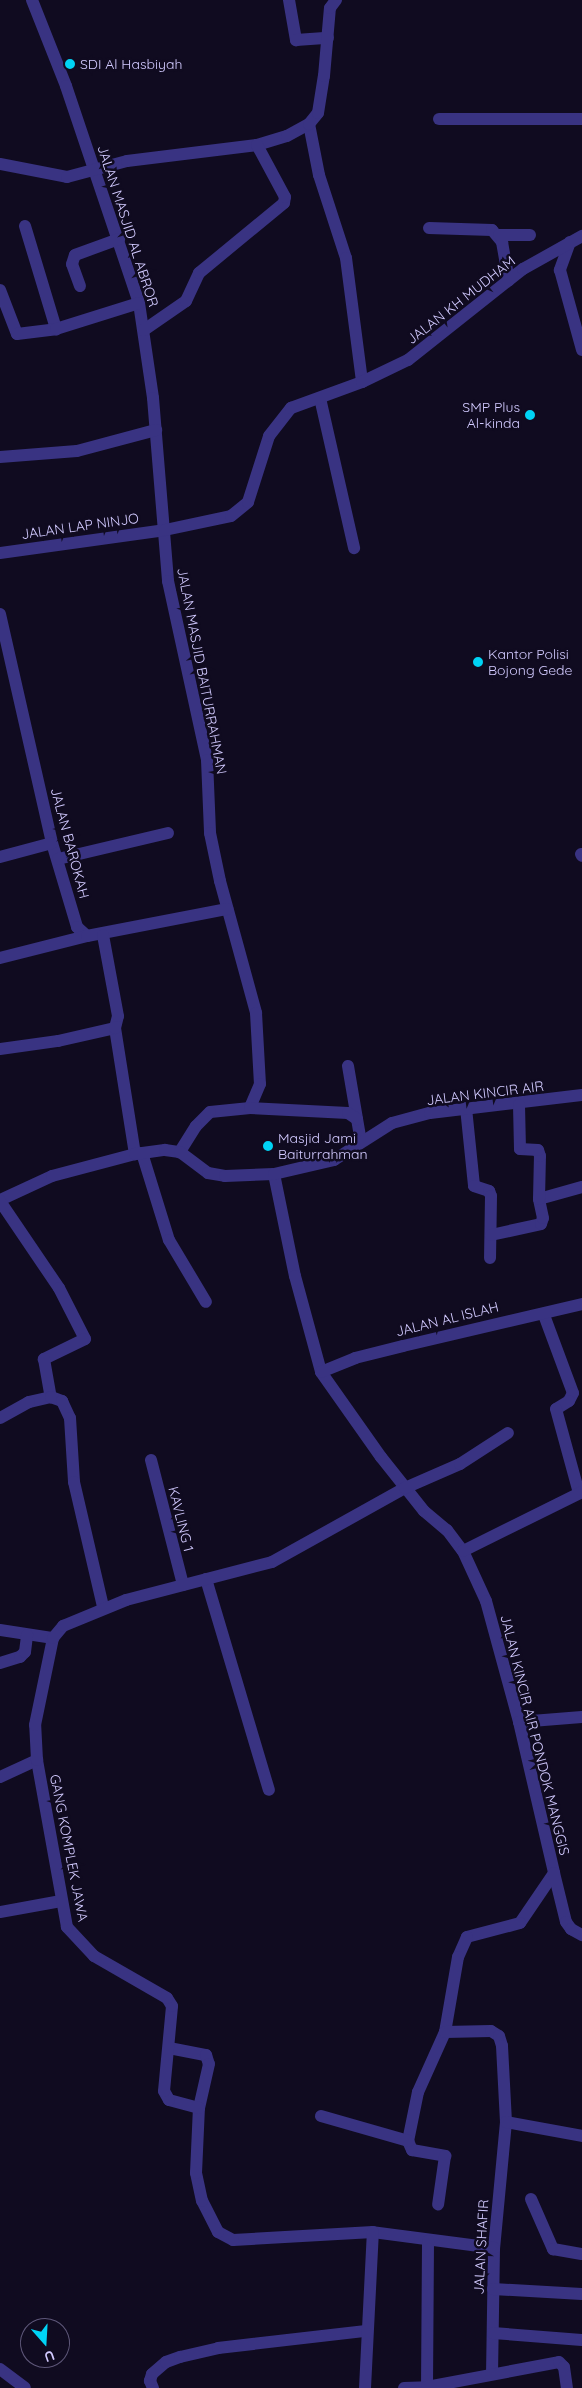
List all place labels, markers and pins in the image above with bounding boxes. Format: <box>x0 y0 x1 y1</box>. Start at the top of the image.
place label: SDI Al Hasbiyah <box>80 56 182 72</box>
marker: SDI Al Hasbiyah <box>64 58 76 70</box>
place label: SMP Plus Al-kinda <box>462 399 520 432</box>
marker: SMP Plus Al-kinda <box>524 409 536 421</box>
place label: Kantor Polisi Bojong Gede <box>488 646 572 679</box>
marker: Kantor Polisi Bojong Gede <box>472 656 484 668</box>
place label: Masjid Jami Baiturrahman <box>278 1130 368 1162</box>
marker: Masjid Jami Baiturrahman <box>262 1140 274 1152</box>

